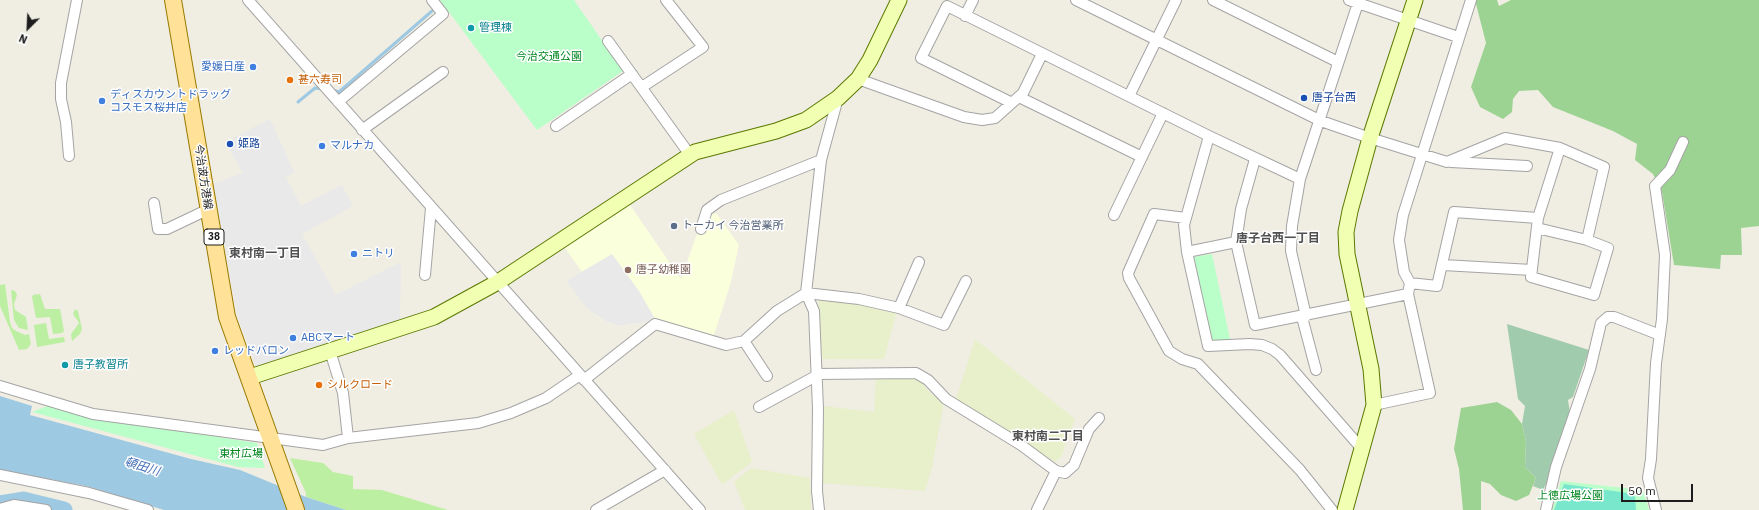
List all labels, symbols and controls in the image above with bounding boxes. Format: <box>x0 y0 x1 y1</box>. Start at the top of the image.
north arrow <box>8 8 48 48</box>
place label: 管理棟 <box>479 21 512 35</box>
marker: 管理棟 <box>466 23 476 33</box>
text: N <box>17 31 30 47</box>
park label: 今治交通公園 <box>516 50 582 64</box>
place label: 愛媛日産 <box>201 60 245 74</box>
marker: 愛媛日産 <box>248 62 258 72</box>
place label: 甚六寿司 <box>298 73 342 87</box>
marker: 甚六寿司 <box>285 75 295 85</box>
place label: ディスカウントドラッグ コスモス桜井店 <box>110 88 231 114</box>
place label: 唐子台西 <box>1312 91 1356 105</box>
marker: 唐子台西 <box>1299 93 1309 103</box>
marker: ディスカウントドラッグ コスモス桜井店 <box>97 96 107 106</box>
place label: 姫路 <box>238 137 260 151</box>
marker: 姫路 <box>225 139 235 149</box>
place label: マルナカ <box>330 139 374 153</box>
marker: マルナカ <box>317 141 327 151</box>
street label: 今治波方港線 <box>191 143 215 211</box>
place label: トーカイ 今治営業所 <box>682 219 784 233</box>
marker: トーカイ 今治営業所 <box>669 221 679 231</box>
road number: 38 <box>204 229 224 245</box>
district label: 唐子台西一丁目 <box>1236 232 1320 246</box>
district label: 東村南一丁目 <box>229 247 301 261</box>
place label: ニトリ <box>362 247 395 261</box>
marker: ニトリ <box>349 249 359 259</box>
place label: 唐子幼稚園 <box>636 263 691 277</box>
marker: 唐子幼稚園 <box>623 265 633 275</box>
place label: ABCマート <box>301 331 355 345</box>
marker: ABCマート <box>288 333 298 343</box>
place label: レッドバロン <box>223 344 289 358</box>
marker: レッドバロン <box>210 346 220 356</box>
place label: 唐子教習所 <box>73 358 128 372</box>
marker: 唐子教習所 <box>60 360 70 370</box>
place label: シルクロード <box>327 378 393 392</box>
marker: シルクロード <box>314 380 324 390</box>
district label: 東村南二丁目 <box>1012 430 1084 444</box>
park label: 東村広場 <box>219 447 263 461</box>
water label: 頓田川 <box>123 455 161 479</box>
scale bar <box>1623 476 1695 502</box>
text: 50 m <box>1628 483 1656 498</box>
park label: 上徳広場公園 <box>1537 489 1603 503</box>

